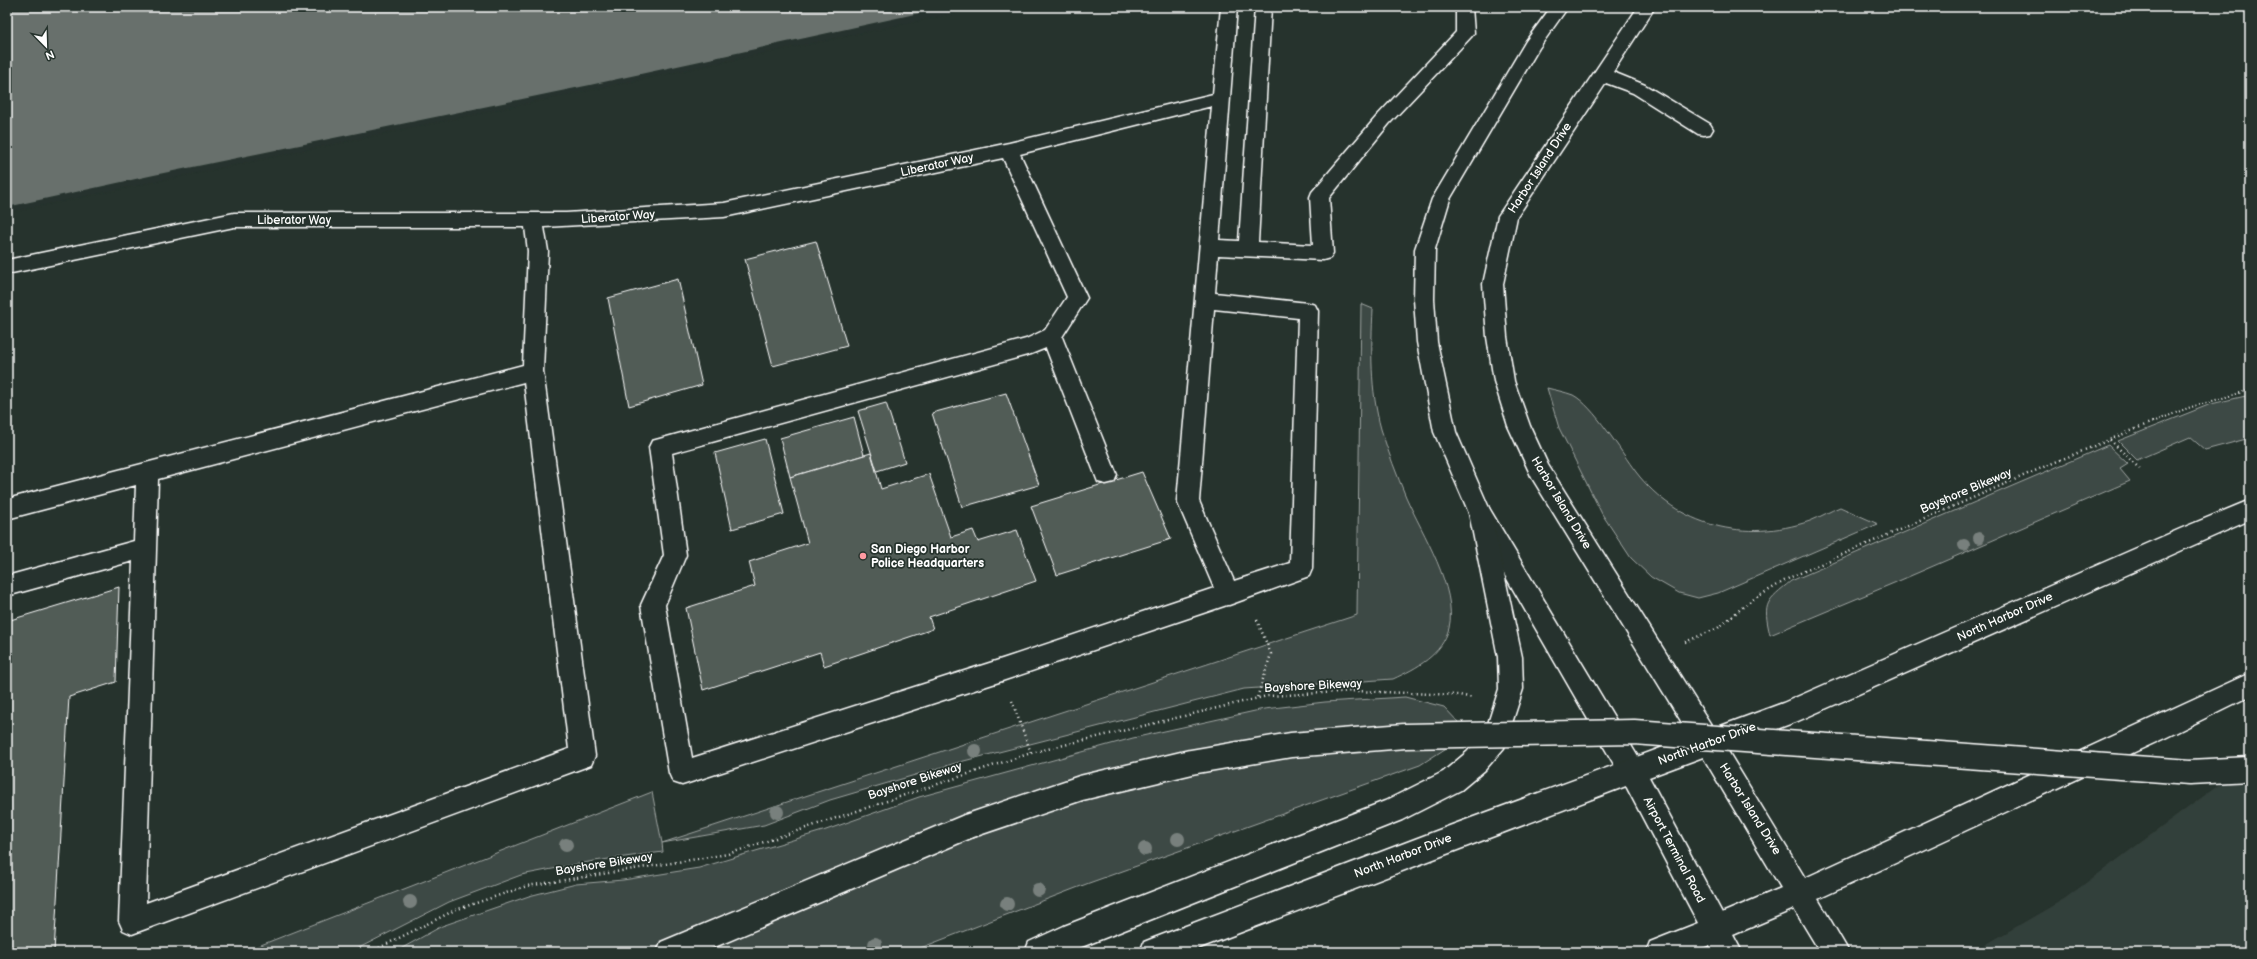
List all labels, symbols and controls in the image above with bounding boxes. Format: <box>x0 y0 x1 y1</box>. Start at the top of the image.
north arrow <box>26 26 66 66</box>
text: N <box>43 47 56 62</box>
street label: Harbor Island Drive <box>1505 120 1575 216</box>
street label: Liberator Way <box>899 150 975 180</box>
street label: Liberator Way <box>580 207 656 227</box>
street label: Liberator Way <box>257 213 332 228</box>
street label: Harbor Island Drive <box>1527 454 1595 552</box>
street label: Bayshore Bikeway <box>1918 465 2015 517</box>
place label: San Diego Harbor Police Headquarters <box>871 542 984 571</box>
marker: San Diego Harbor Police Headquarters <box>858 551 868 561</box>
street label: North Harbor Drive <box>1955 589 2055 645</box>
street label: Bayshore Bikeway <box>1264 676 1363 696</box>
street label: North Harbor Drive <box>1656 719 1758 769</box>
street label: Bayshore Bikeway <box>866 759 965 803</box>
street label: Harbor Island Drive <box>1716 760 1784 858</box>
street label: Airport Terminal Road <box>1640 794 1708 906</box>
street label: North Harbor Drive <box>1352 831 1454 881</box>
street label: Bayshore Bikeway <box>554 849 654 879</box>

